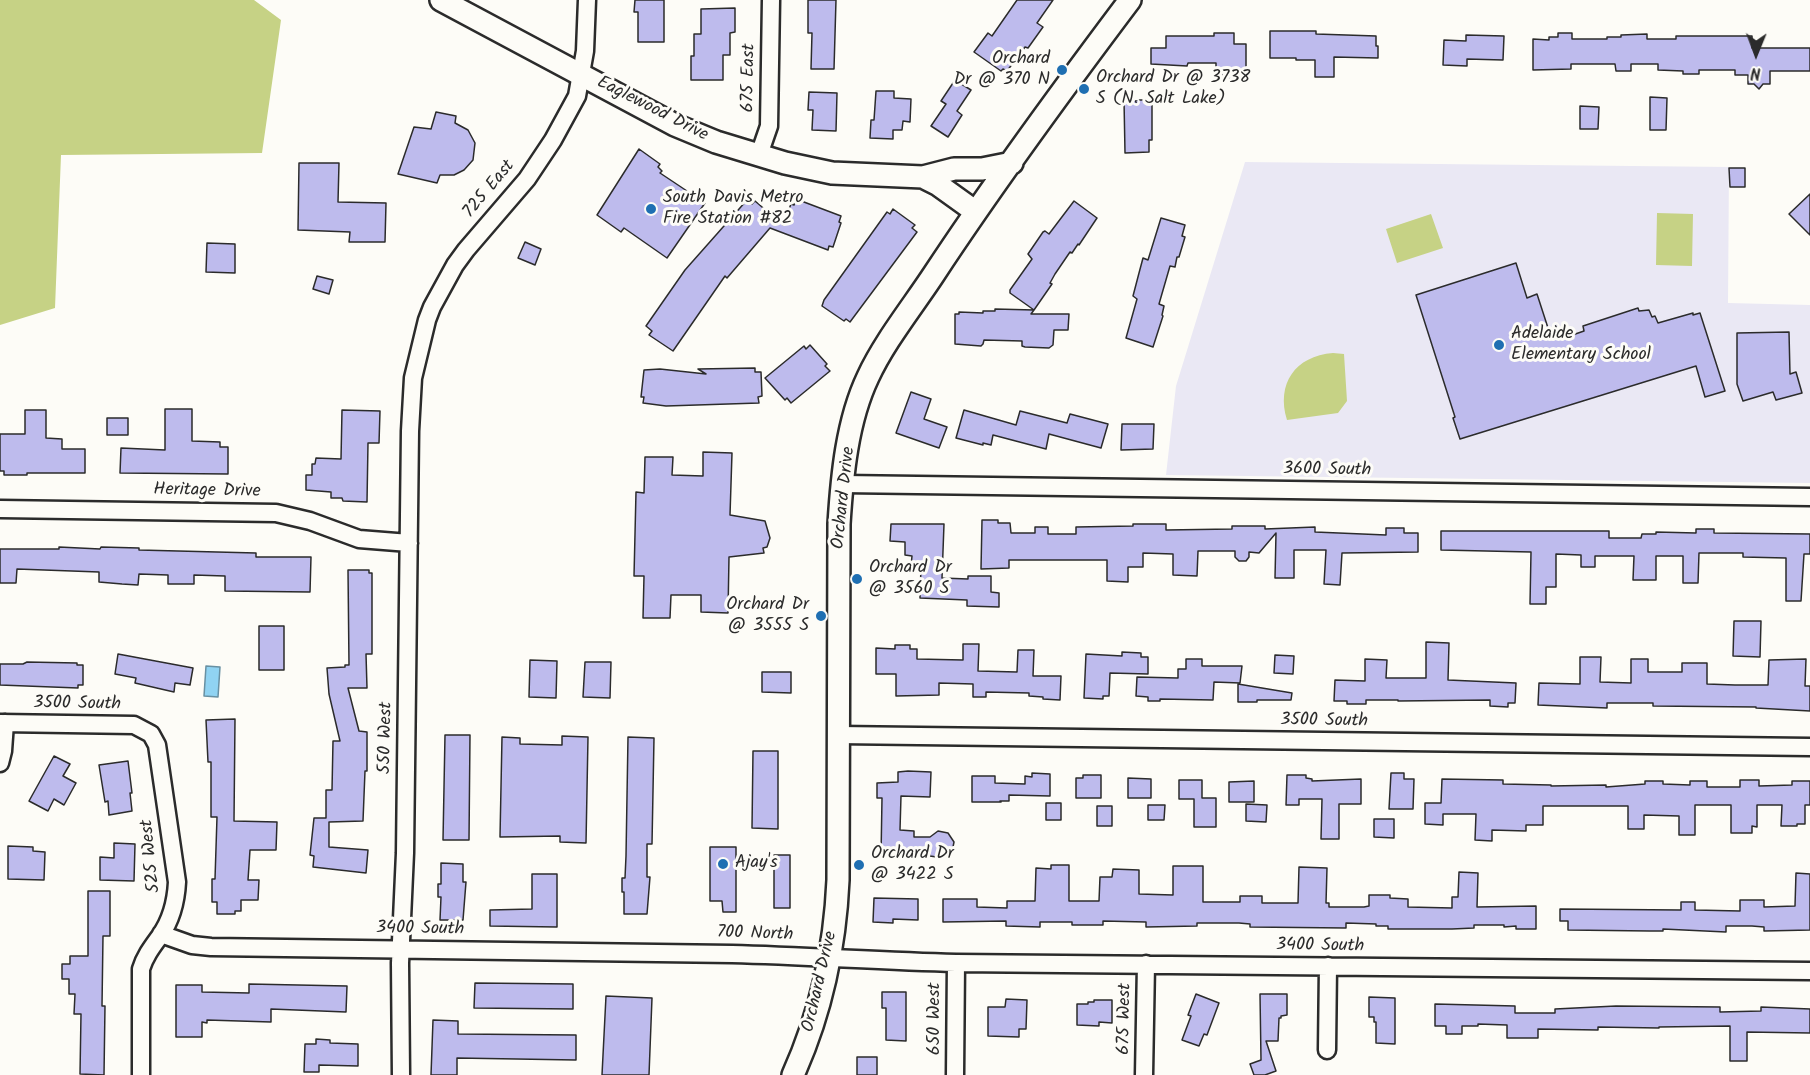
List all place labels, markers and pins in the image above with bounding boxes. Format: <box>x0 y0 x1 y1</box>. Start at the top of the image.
place label: Orchard Dr @ 370 N <box>954 49 1050 92</box>
marker: Orchard Dr @ 370 N <box>1055 63 1069 77</box>
place label: Orchard Dr @ 3738 S (N. Salt Lake) <box>1096 68 1250 110</box>
marker: Orchard Dr @ 3738 S (N. Salt Lake) <box>1077 82 1091 96</box>
place label: South Davis Metro Fire Station #82 <box>663 188 803 230</box>
marker: South Davis Metro Fire Station #82 <box>644 202 658 216</box>
place label: Adelaide Elementary School <box>1511 324 1651 366</box>
marker: Adelaide Elementary School <box>1492 338 1506 352</box>
place label: Orchard Dr @ 3560 S <box>869 558 952 600</box>
marker: Orchard Dr @ 3560 S <box>850 572 864 586</box>
place label: Orchard Dr @ 3555 S <box>726 595 809 638</box>
marker: Orchard Dr @ 3555 S <box>814 609 828 623</box>
place label: Orchard Dr @ 3422 S <box>871 844 954 886</box>
place label: Ajay's <box>735 853 778 875</box>
marker: Ajay's <box>716 857 730 871</box>
marker: Orchard Dr @ 3422 S <box>852 858 866 872</box>

